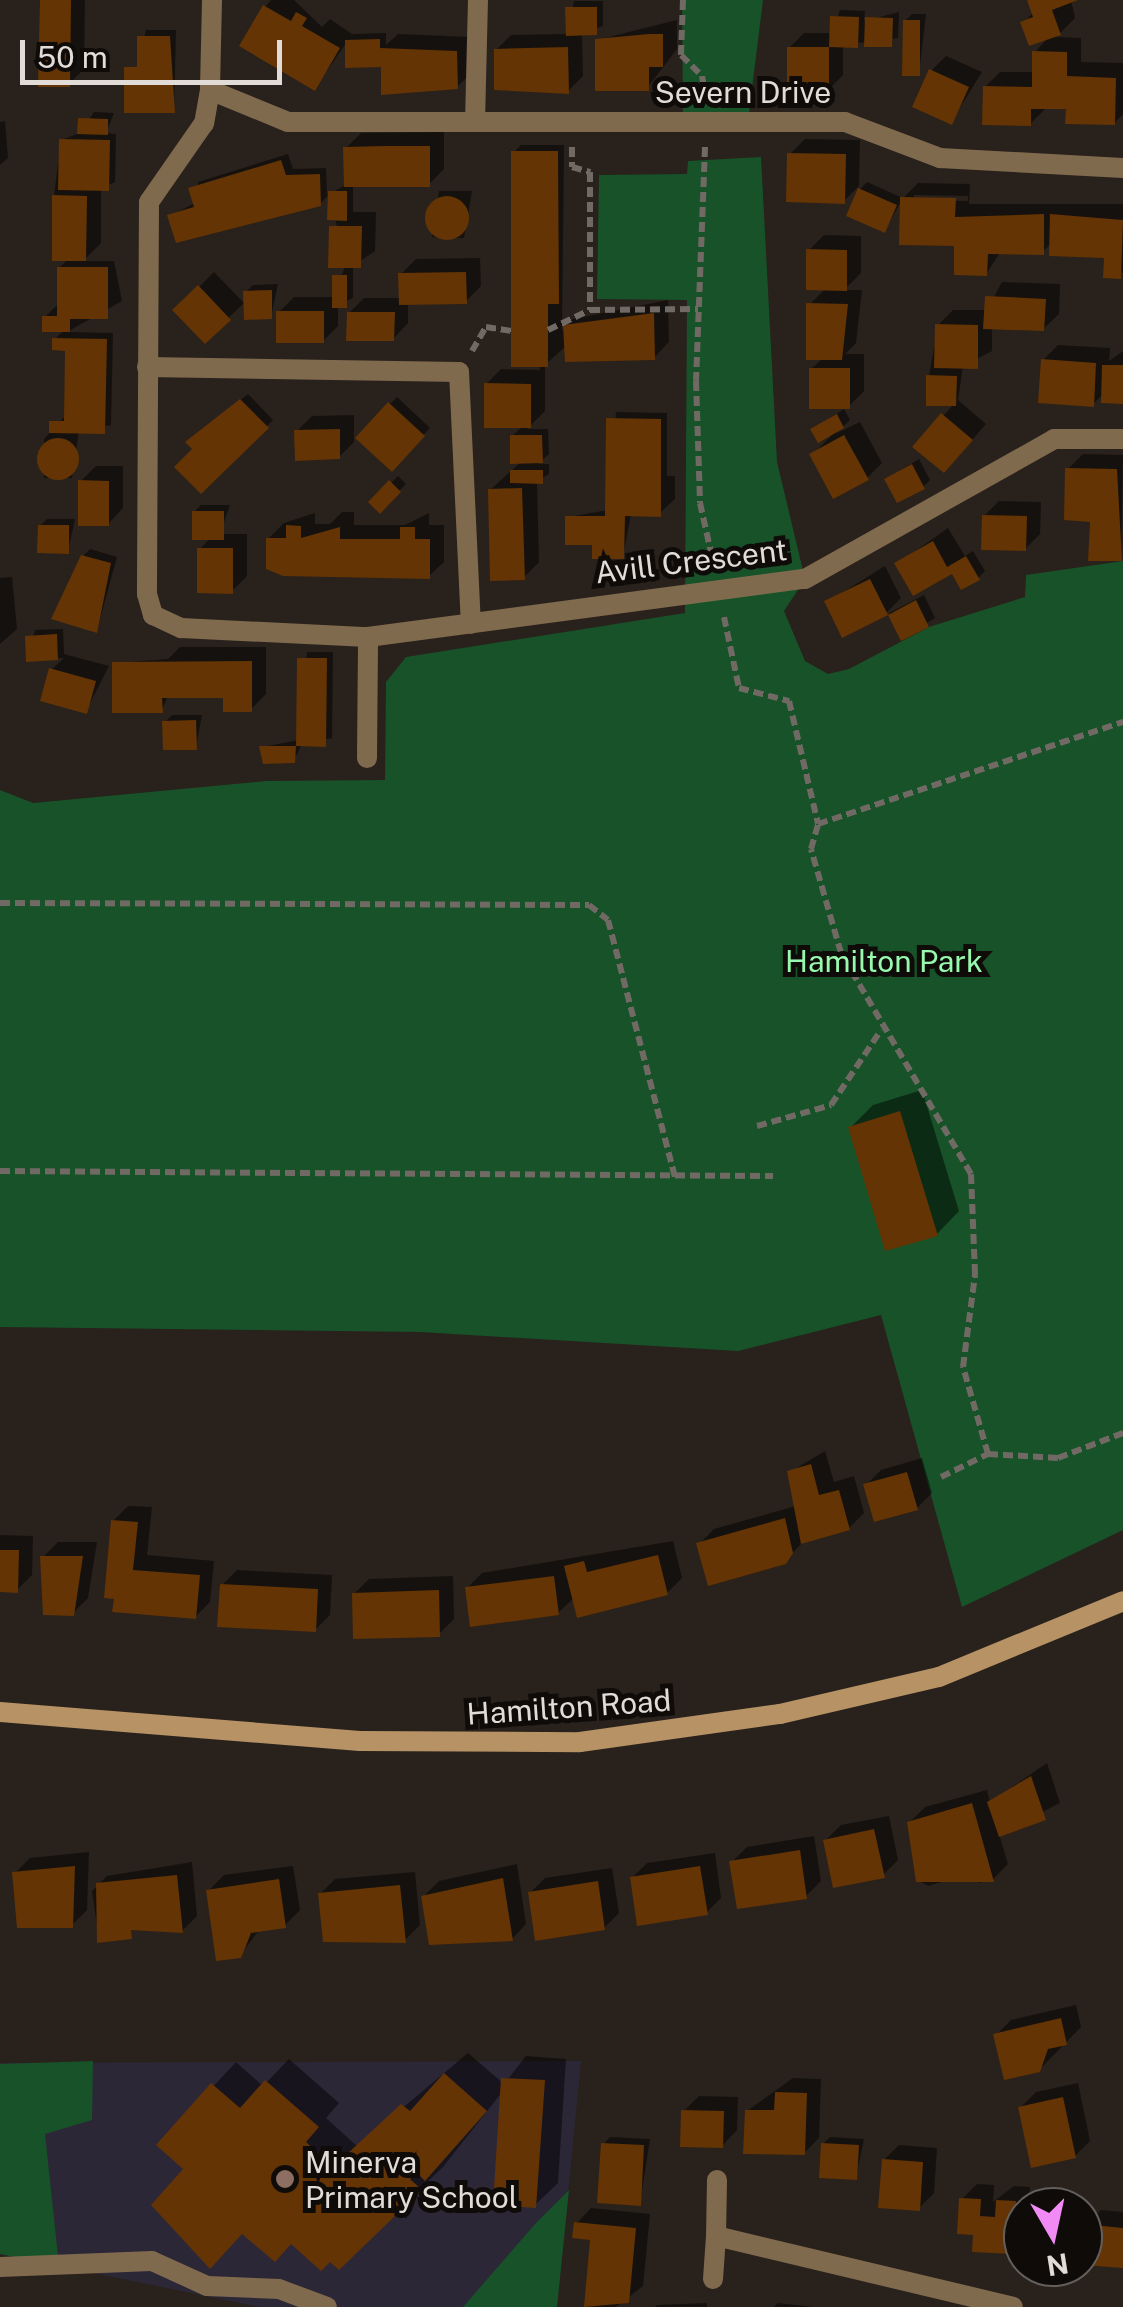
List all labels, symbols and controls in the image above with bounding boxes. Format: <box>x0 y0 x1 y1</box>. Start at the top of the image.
scale bar <box>25 20 288 82</box>
text: 50 m <box>37 39 108 75</box>
street label: Severn Drive <box>655 74 831 110</box>
street label: Avill Crescent <box>593 531 789 591</box>
park label: Hamilton Park <box>785 943 983 979</box>
street label: Hamilton Road <box>466 1682 672 1732</box>
place label: Minerva Primary School <box>305 2144 518 2214</box>
marker: Minerva Primary School <box>274 2168 296 2190</box>
north arrow <box>1003 2187 1103 2287</box>
text: N <box>1044 2247 1071 2283</box>

